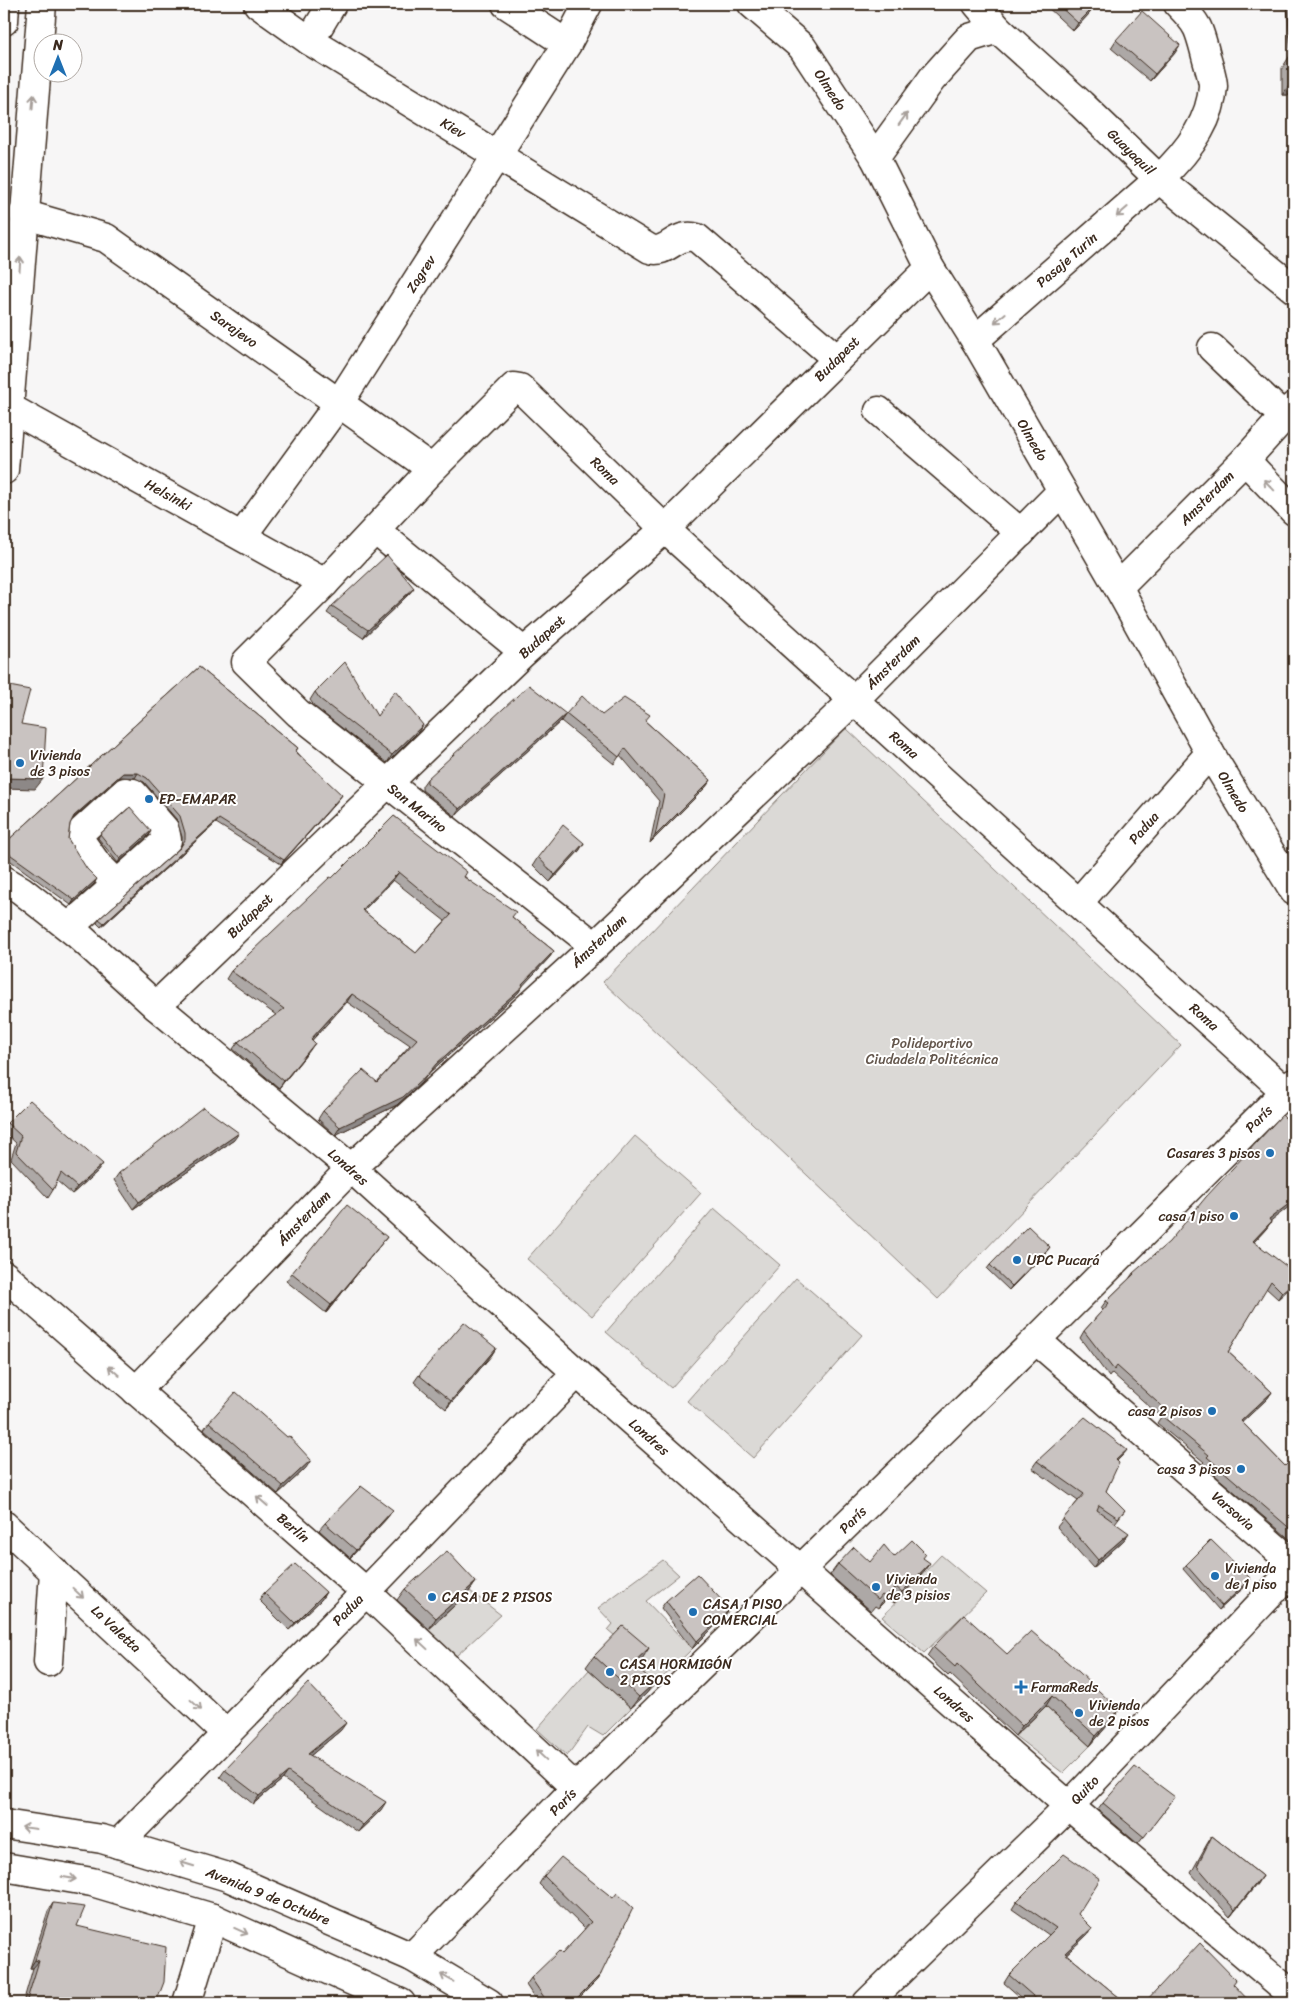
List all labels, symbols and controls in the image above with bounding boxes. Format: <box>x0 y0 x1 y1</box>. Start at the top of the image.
north arrow <box>32 32 82 82</box>
text: N <box>52 33 63 58</box>
street label: Olmedo <box>807 64 853 116</box>
one-way arrow <box>28 95 38 111</box>
street label: Kiev <box>435 111 472 146</box>
one-way arrow <box>898 112 908 126</box>
street label: Guayaquil <box>1101 122 1162 182</box>
one-way arrow <box>1116 206 1129 217</box>
street label: Pasaje Turin <box>1030 226 1104 294</box>
street label: Zagrev <box>399 250 443 298</box>
one-way arrow <box>15 256 24 272</box>
street label: Sarajevo <box>205 303 263 355</box>
one-way arrow <box>994 313 1007 324</box>
street label: Budapest <box>808 330 866 388</box>
street label: Olmedo <box>1010 414 1054 466</box>
street label: Roma <box>584 450 626 492</box>
street label: Amsterdam <box>1173 464 1241 532</box>
street label: Helsinki <box>140 472 197 519</box>
one-way arrow <box>1264 480 1276 492</box>
street label: Budapest <box>513 609 571 665</box>
street label: Ámsterdam <box>859 628 927 696</box>
street label: Roma <box>883 725 925 766</box>
place label: Vivienda de 3 pisos <box>30 743 90 784</box>
marker: Vivienda de 3 pisos <box>14 757 26 769</box>
street label: Olmedo <box>1211 766 1255 818</box>
street label: San Marino <box>382 777 452 839</box>
place label: EP-EMAPAR <box>159 787 237 812</box>
marker: EP-EMAPAR <box>143 793 155 805</box>
street label: Padua <box>1122 806 1166 850</box>
street label: Budapest <box>221 887 279 945</box>
street label: Ámsterdam <box>564 908 633 975</box>
street label: Roma <box>1183 997 1225 1038</box>
park label: Polideportivo Ciudadela Politécnica <box>866 1031 998 1072</box>
street label: París <box>1239 1099 1279 1139</box>
place label: Casares 3 pisos <box>1167 1141 1260 1166</box>
street label: Londres <box>322 1142 375 1193</box>
marker: Casares 3 pisos <box>1264 1147 1276 1159</box>
street label: Ámsterdam <box>270 1184 338 1253</box>
place label: casa 1 piso <box>1158 1204 1224 1229</box>
marker: casa 1 piso <box>1228 1210 1240 1222</box>
place label: UPC Pucará <box>1027 1248 1099 1273</box>
marker: UPC Pucará <box>1011 1254 1023 1266</box>
one-way arrow <box>107 1365 120 1376</box>
place label: casa 2 pisos <box>1128 1399 1203 1424</box>
marker: casa 2 pisos <box>1206 1405 1218 1417</box>
street label: Londres <box>623 1412 676 1463</box>
place label: casa 3 pisos <box>1157 1457 1232 1482</box>
marker: casa 3 pisos <box>1235 1463 1247 1475</box>
street label: Varsovia <box>1206 1485 1260 1537</box>
one-way arrow <box>256 1495 269 1506</box>
street label: París <box>833 1500 873 1540</box>
street label: Berlín <box>271 1506 316 1550</box>
place label: Vivienda de 1 piso <box>1225 1556 1277 1597</box>
place label: Vivienda de 3 pisios <box>886 1567 951 1608</box>
marker: Vivienda de 1 piso <box>1209 1570 1221 1582</box>
marker: Vivienda de 3 pisios <box>870 1581 882 1593</box>
place label: CASA DE 2 PISOS <box>442 1585 553 1610</box>
one-way arrow <box>72 1587 84 1599</box>
street label: Padua <box>326 1588 370 1632</box>
marker: CASA DE 2 PISOS <box>426 1591 438 1603</box>
place label: CASA 1 PISO COMERCIAL <box>703 1592 782 1633</box>
street label: La Valetta <box>85 1599 147 1659</box>
marker: CASA 1 PISO COMERCIAL <box>687 1606 699 1618</box>
one-way arrow <box>416 1638 429 1650</box>
place label: CASA HORMIGÓN 2 PISOS <box>620 1652 732 1693</box>
marker: CASA HORMIGÓN 2 PISOS <box>604 1666 616 1678</box>
place label: FarmaReds <box>1031 1675 1099 1700</box>
street label: Londres <box>928 1679 981 1730</box>
marker: FarmaReds <box>1015 1681 1027 1693</box>
place label: Vivienda de 2 pisos <box>1089 1693 1150 1734</box>
one-way arrow <box>190 1699 203 1711</box>
marker: Vivienda de 2 pisos <box>1073 1707 1085 1719</box>
one-way arrow <box>534 1749 547 1761</box>
street label: Quito <box>1064 1769 1106 1811</box>
street label: París <box>543 1782 583 1822</box>
one-way arrow <box>21 1823 37 1833</box>
one-way arrow <box>179 1859 195 1869</box>
street label: Avenida 9 de Octubre <box>201 1859 334 1932</box>
one-way arrow <box>61 1873 77 1883</box>
one-way arrow <box>233 1926 248 1936</box>
one-way arrow <box>441 1972 455 1982</box>

